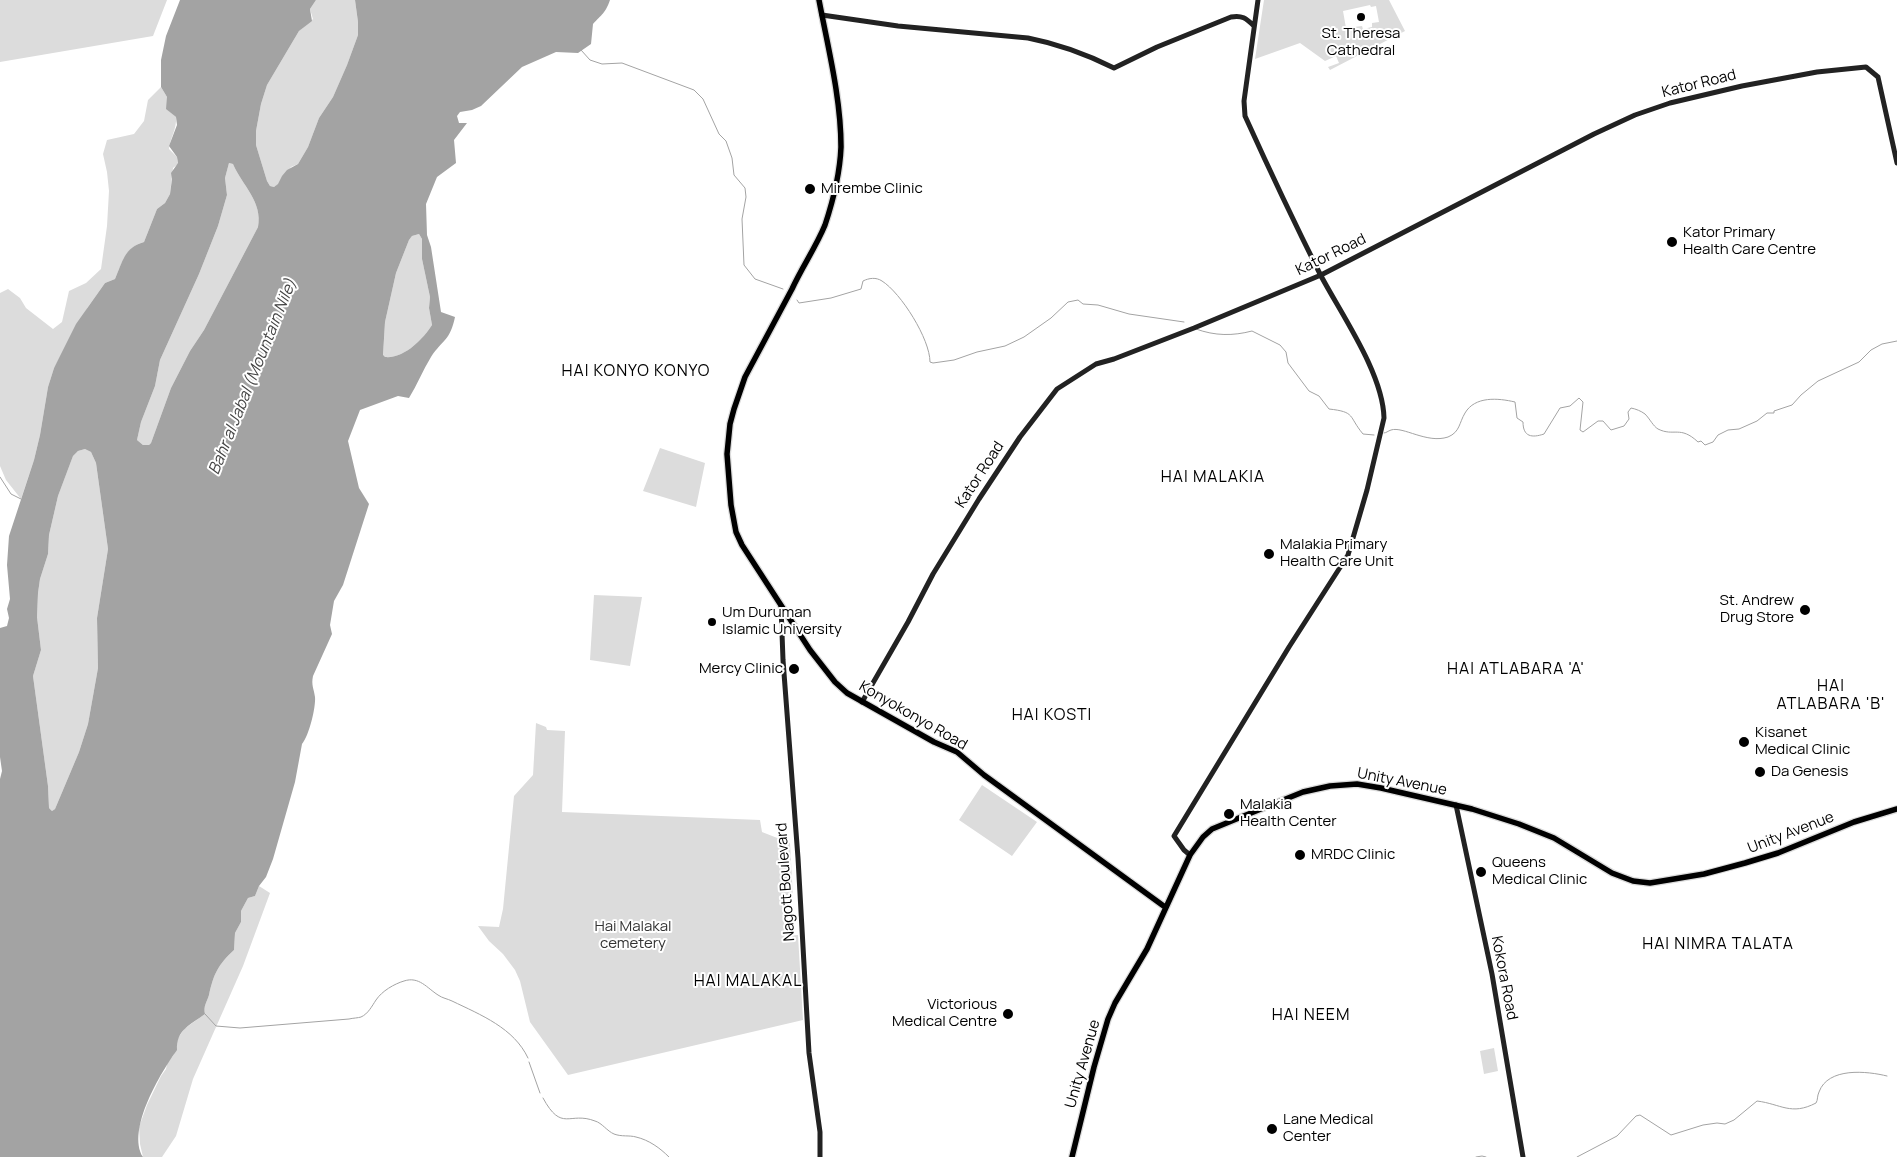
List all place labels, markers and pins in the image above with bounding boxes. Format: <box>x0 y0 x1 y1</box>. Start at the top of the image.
marker: St. Theresa Cathedral <box>1355 11 1367 23</box>
place label: St. Theresa Cathedral <box>1322 25 1400 60</box>
place label: Mirembe Clinic <box>821 180 923 198</box>
marker: Mirembe Clinic <box>803 182 817 196</box>
place label: Kator Primary Health Care Centre <box>1683 224 1816 259</box>
marker: Kator Primary Health Care Centre <box>1665 235 1679 249</box>
place label: Malakia Primary Health Care Unit <box>1280 536 1394 571</box>
marker: Malakia Primary Health Care Unit <box>1262 547 1276 561</box>
place label: St. Andrew Drug Store <box>1719 592 1794 627</box>
marker: St. Andrew Drug Store <box>1798 603 1812 617</box>
place label: Um Duruman Islamic University <box>722 604 842 639</box>
marker: Um Duruman Islamic University <box>706 616 718 628</box>
place label: Mercy Clinic <box>699 660 783 678</box>
marker: Mercy Clinic <box>787 662 801 676</box>
place label: Kisanet Medical Clinic <box>1755 724 1850 759</box>
marker: Kisanet Medical Clinic <box>1737 735 1751 749</box>
place label: Da Genesis <box>1771 763 1848 781</box>
marker: Da Genesis <box>1753 765 1767 779</box>
place label: Malakia Health Center <box>1240 796 1337 831</box>
marker: Malakia Health Center <box>1222 807 1236 821</box>
place label: MRDC Clinic <box>1311 846 1395 864</box>
marker: MRDC Clinic <box>1293 848 1307 862</box>
place label: Queens Medical Clinic <box>1492 854 1587 889</box>
marker: Queens Medical Clinic <box>1474 865 1488 879</box>
place label: Victorious Medical Centre <box>892 996 997 1031</box>
marker: Victorious Medical Centre <box>1001 1007 1015 1021</box>
place label: Lane Medical Center <box>1283 1111 1373 1146</box>
marker: Lane Medical Center <box>1265 1122 1279 1136</box>

